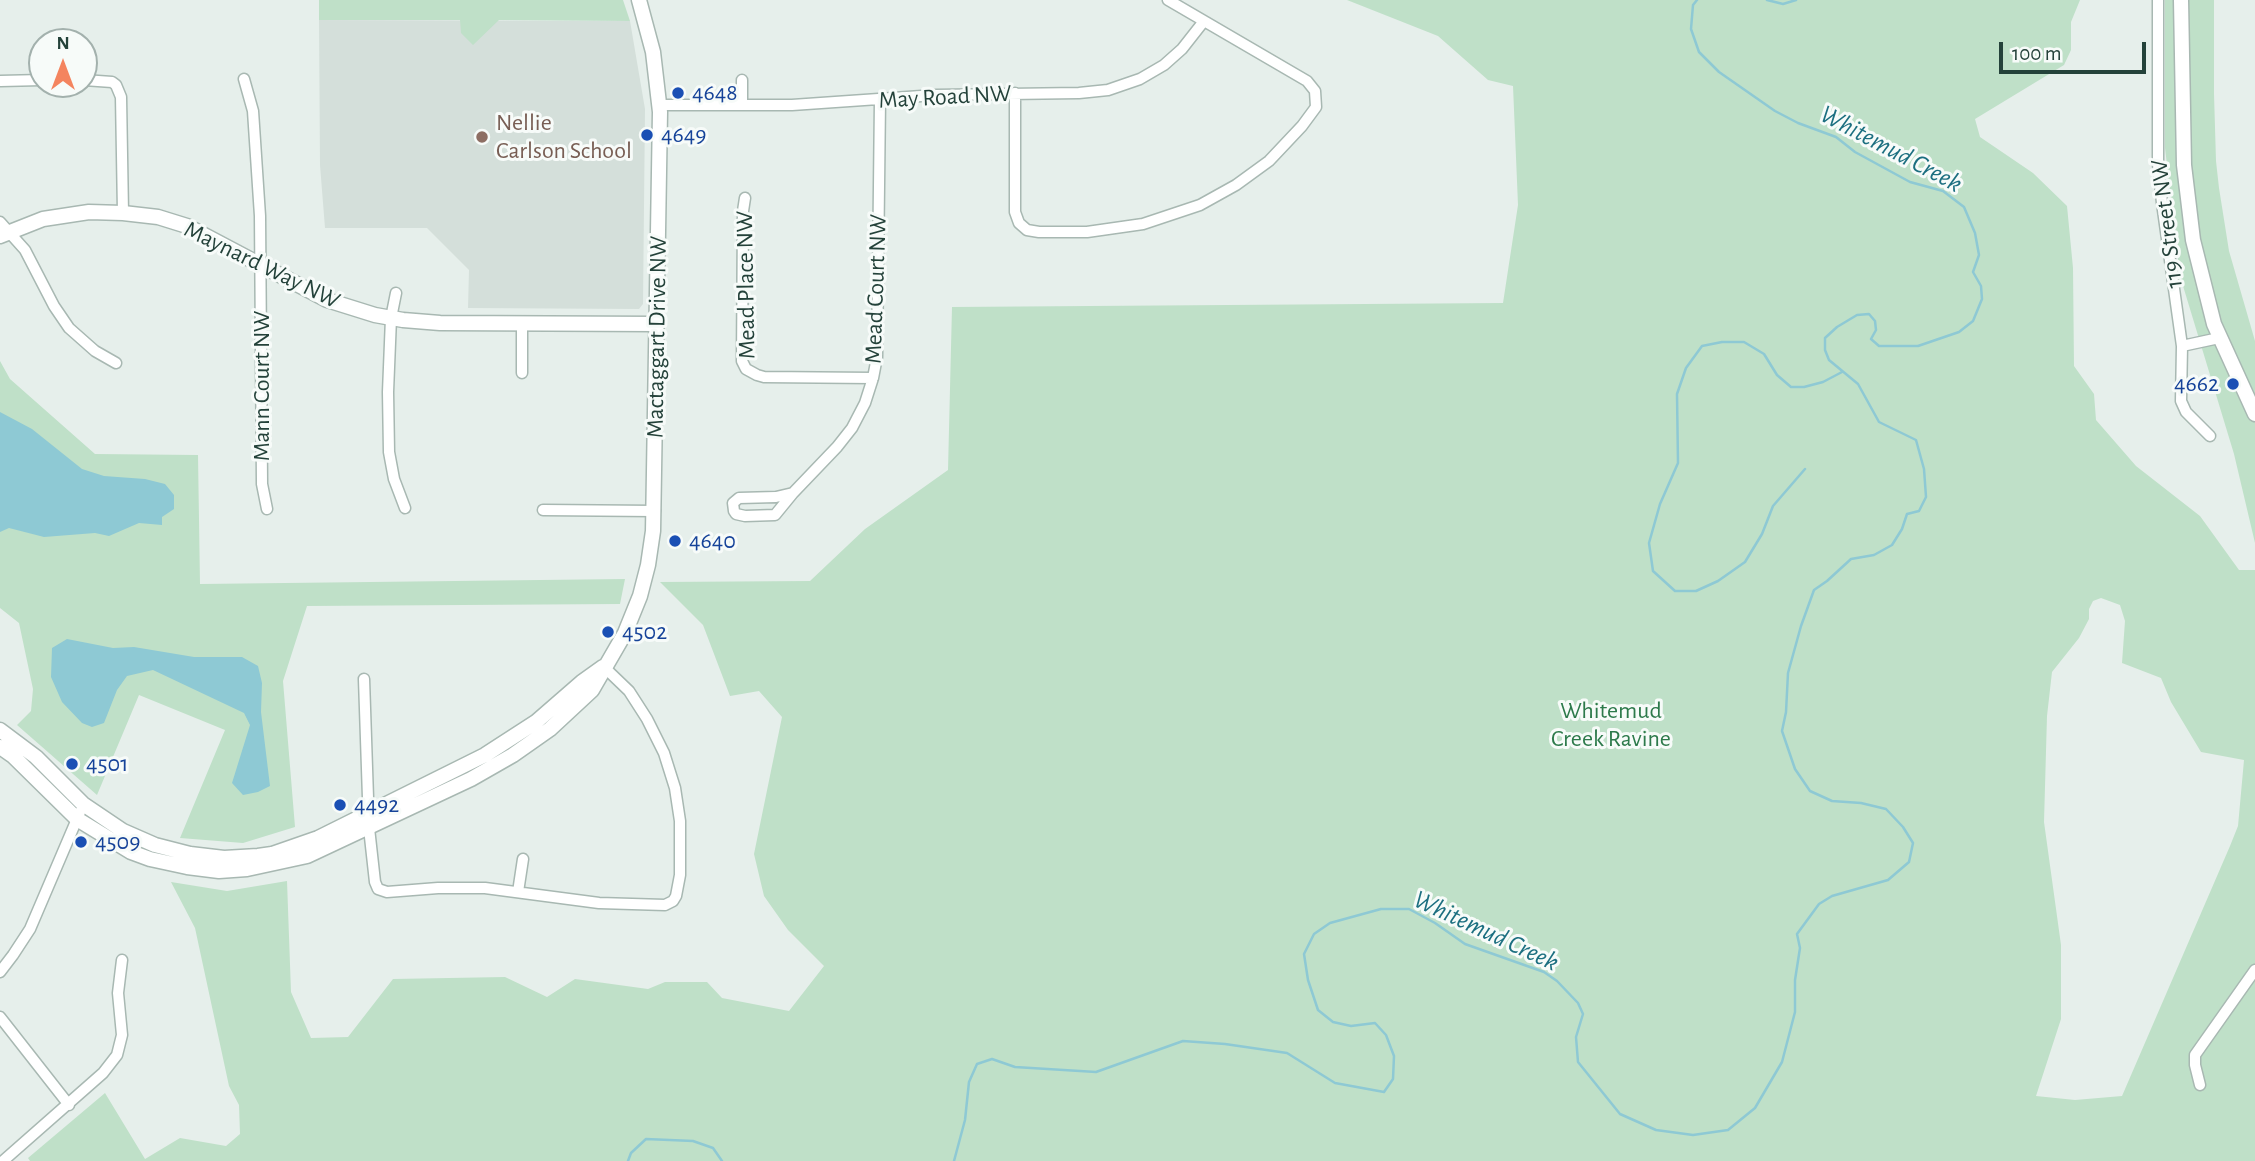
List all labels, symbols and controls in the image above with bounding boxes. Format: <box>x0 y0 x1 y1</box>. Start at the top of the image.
north arrow <box>28 28 98 98</box>
scale bar <box>2003 28 2150 72</box>
text: N <box>56 34 70 53</box>
text: 100 m <box>2012 43 2062 64</box>
place label: 4648 <box>692 79 738 107</box>
street label: May Road NW <box>878 79 1012 115</box>
marker: 4648 <box>670 85 686 101</box>
water label: Whitemud Creek <box>1815 98 1967 200</box>
place label: Nellie Carlson School <box>496 109 632 165</box>
place label: 4649 <box>661 121 707 149</box>
marker: 4649 <box>639 127 655 143</box>
marker: Nellie Carlson School <box>474 129 490 145</box>
street label: 119 Street NW <box>2145 158 2189 290</box>
street label: Mead Place NW <box>730 211 762 359</box>
street label: Mead Court NW <box>859 214 893 364</box>
street label: Maynard Way NW <box>179 215 345 315</box>
street label: Mactaggart Drive NW <box>641 236 673 438</box>
street label: Mann Court NW <box>248 311 276 461</box>
place label: 4662 <box>2174 370 2219 398</box>
marker: 4662 <box>2225 376 2241 392</box>
place label: 4640 <box>689 527 736 555</box>
marker: 4640 <box>667 533 683 549</box>
place label: 4502 <box>622 618 667 646</box>
marker: 4502 <box>600 624 616 640</box>
park label: Whitemud Creek Ravine <box>1551 697 1671 753</box>
place label: 4501 <box>86 750 129 778</box>
marker: 4501 <box>64 756 80 772</box>
place label: 4492 <box>354 791 399 819</box>
marker: 4492 <box>332 797 348 813</box>
place label: 4509 <box>95 828 141 856</box>
marker: 4509 <box>73 834 89 850</box>
water label: Whitemud Creek <box>1409 884 1563 978</box>

